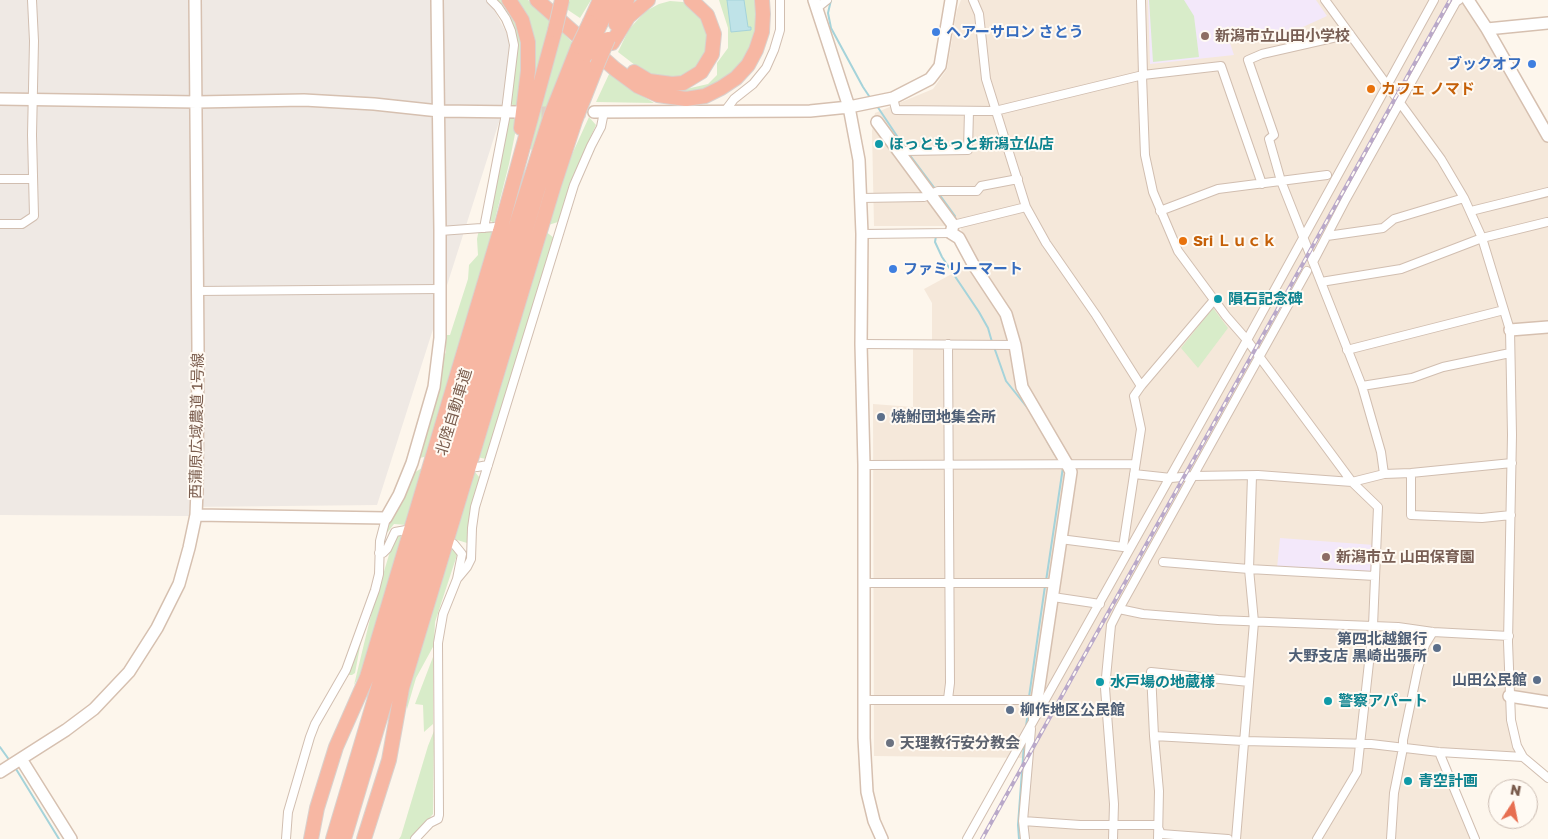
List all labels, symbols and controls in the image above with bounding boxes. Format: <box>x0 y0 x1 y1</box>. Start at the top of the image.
place label: ヘアーサロン さとう <box>946 23 1084 41</box>
marker: ヘアーサロン さとう <box>930 26 942 38</box>
place label: 新潟市立山田小学校 <box>1215 27 1350 45</box>
marker: 新潟市立山田小学校 <box>1199 30 1211 42</box>
place label: ブックオフ <box>1447 55 1522 73</box>
marker: ブックオフ <box>1526 58 1538 70</box>
place label: カフェ ノマド <box>1381 80 1475 98</box>
marker: カフェ ノマド <box>1365 83 1377 95</box>
place label: ほっともっと新潟立仏店 <box>889 135 1054 153</box>
marker: ほっともっと新潟立仏店 <box>873 138 885 150</box>
place label: Sri Ｌｕｃｋ <box>1193 232 1277 250</box>
marker: Sri Ｌｕｃｋ <box>1177 235 1189 247</box>
place label: ファミリーマート <box>903 260 1023 278</box>
marker: ファミリーマート <box>887 263 899 275</box>
place label: 隕石記念碑 <box>1228 290 1303 308</box>
marker: 隕石記念碑 <box>1212 293 1224 305</box>
street label: 西蒲原広域農道 1号線 <box>187 353 207 499</box>
street label: 北陸自動車道 <box>432 366 476 458</box>
place label: 焼鮒団地集会所 <box>891 408 996 426</box>
marker: 焼鮒団地集会所 <box>875 411 887 423</box>
place label: 新潟市立 山田保育園 <box>1336 548 1475 566</box>
marker: 新潟市立 山田保育園 <box>1320 551 1332 563</box>
place label: 第四北越銀行 大野支店 黒崎出張所 <box>1288 630 1427 665</box>
marker: 第四北越銀行 大野支店 黒崎出張所 <box>1431 642 1443 654</box>
place label: 山田公民館 <box>1452 671 1527 689</box>
place label: 水戸場の地蔵様 <box>1110 673 1215 691</box>
marker: 山田公民館 <box>1531 674 1543 686</box>
marker: 水戸場の地蔵様 <box>1094 676 1106 688</box>
place label: 警察アパート <box>1338 692 1428 710</box>
marker: 警察アパート <box>1322 695 1334 707</box>
place label: 柳作地区公民館 <box>1020 701 1125 719</box>
marker: 柳作地区公民館 <box>1004 704 1016 716</box>
place label: 天理教行安分教会 <box>900 734 1020 752</box>
marker: 天理教行安分教会 <box>884 737 896 749</box>
place label: 青空計画 <box>1418 772 1478 790</box>
marker: 青空計画 <box>1402 775 1414 787</box>
north arrow <box>1488 779 1538 829</box>
text: N <box>1509 780 1523 799</box>

